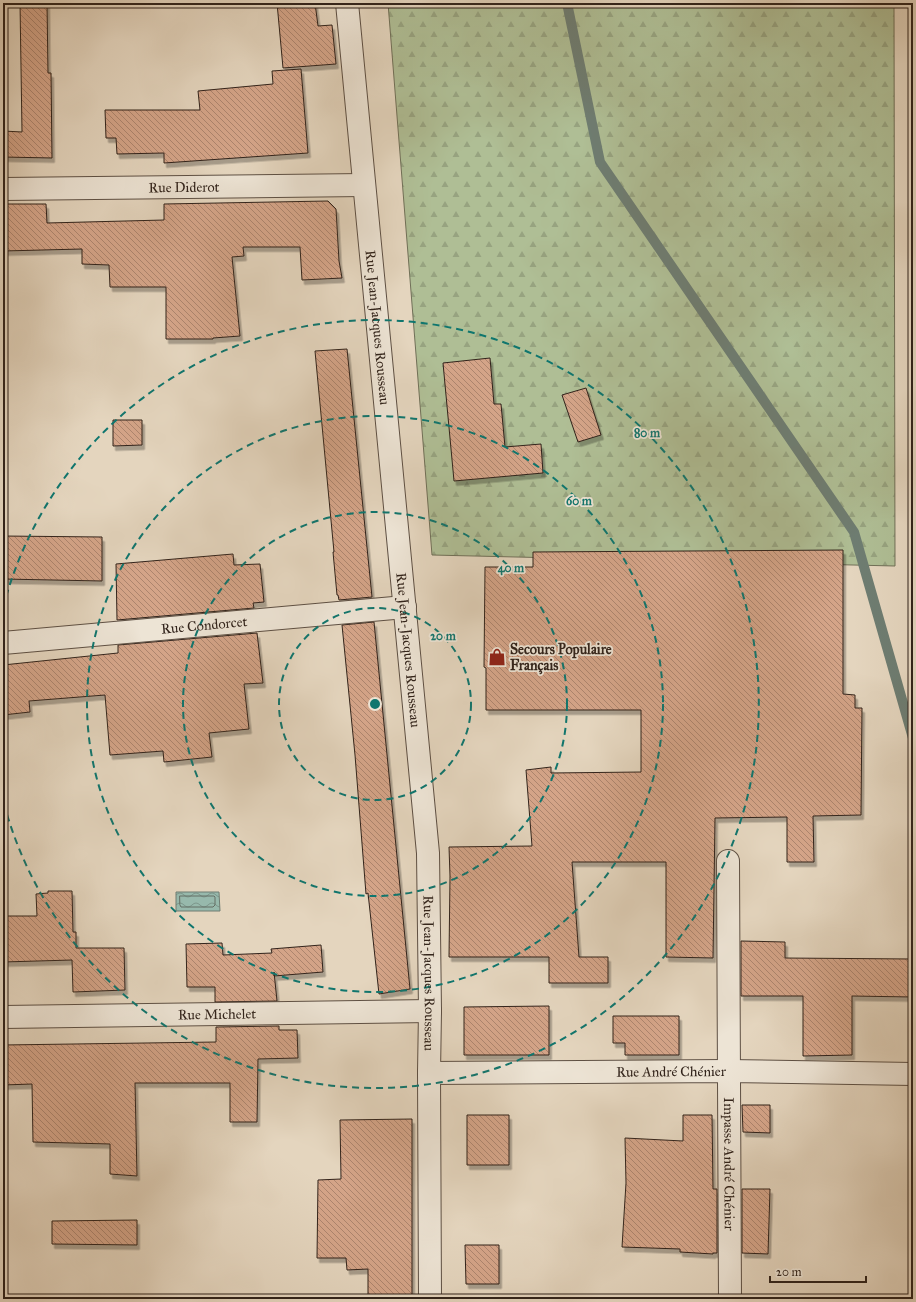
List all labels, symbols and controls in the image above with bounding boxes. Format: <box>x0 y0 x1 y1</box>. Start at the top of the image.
street label: Rue Diderot <box>148 178 220 196</box>
street label: Rue Jean-Jacques Rousseau <box>362 249 394 406</box>
text: 80 m <box>634 426 661 440</box>
text: 60 m <box>566 494 593 508</box>
text: 40 m <box>498 561 525 576</box>
street label: Rue Jean-Jacques Rousseau <box>393 572 425 729</box>
street label: Rue Condorcet <box>160 613 248 637</box>
text: 20 m <box>430 629 457 643</box>
place label: Secours Populaire Français <box>510 641 612 675</box>
shop icon: Secours Populaire Français <box>487 647 507 667</box>
centre of rings <box>368 697 382 711</box>
street label: Rue Jean-Jacques Rousseau <box>419 895 439 1052</box>
street label: Rue Michelet <box>178 1005 256 1023</box>
street label: Rue André Chénier <box>616 1063 727 1080</box>
street label: Impasse André Chénier <box>721 1097 738 1232</box>
scale bar <box>770 1258 866 1284</box>
text: 20 m <box>776 1265 802 1279</box>

